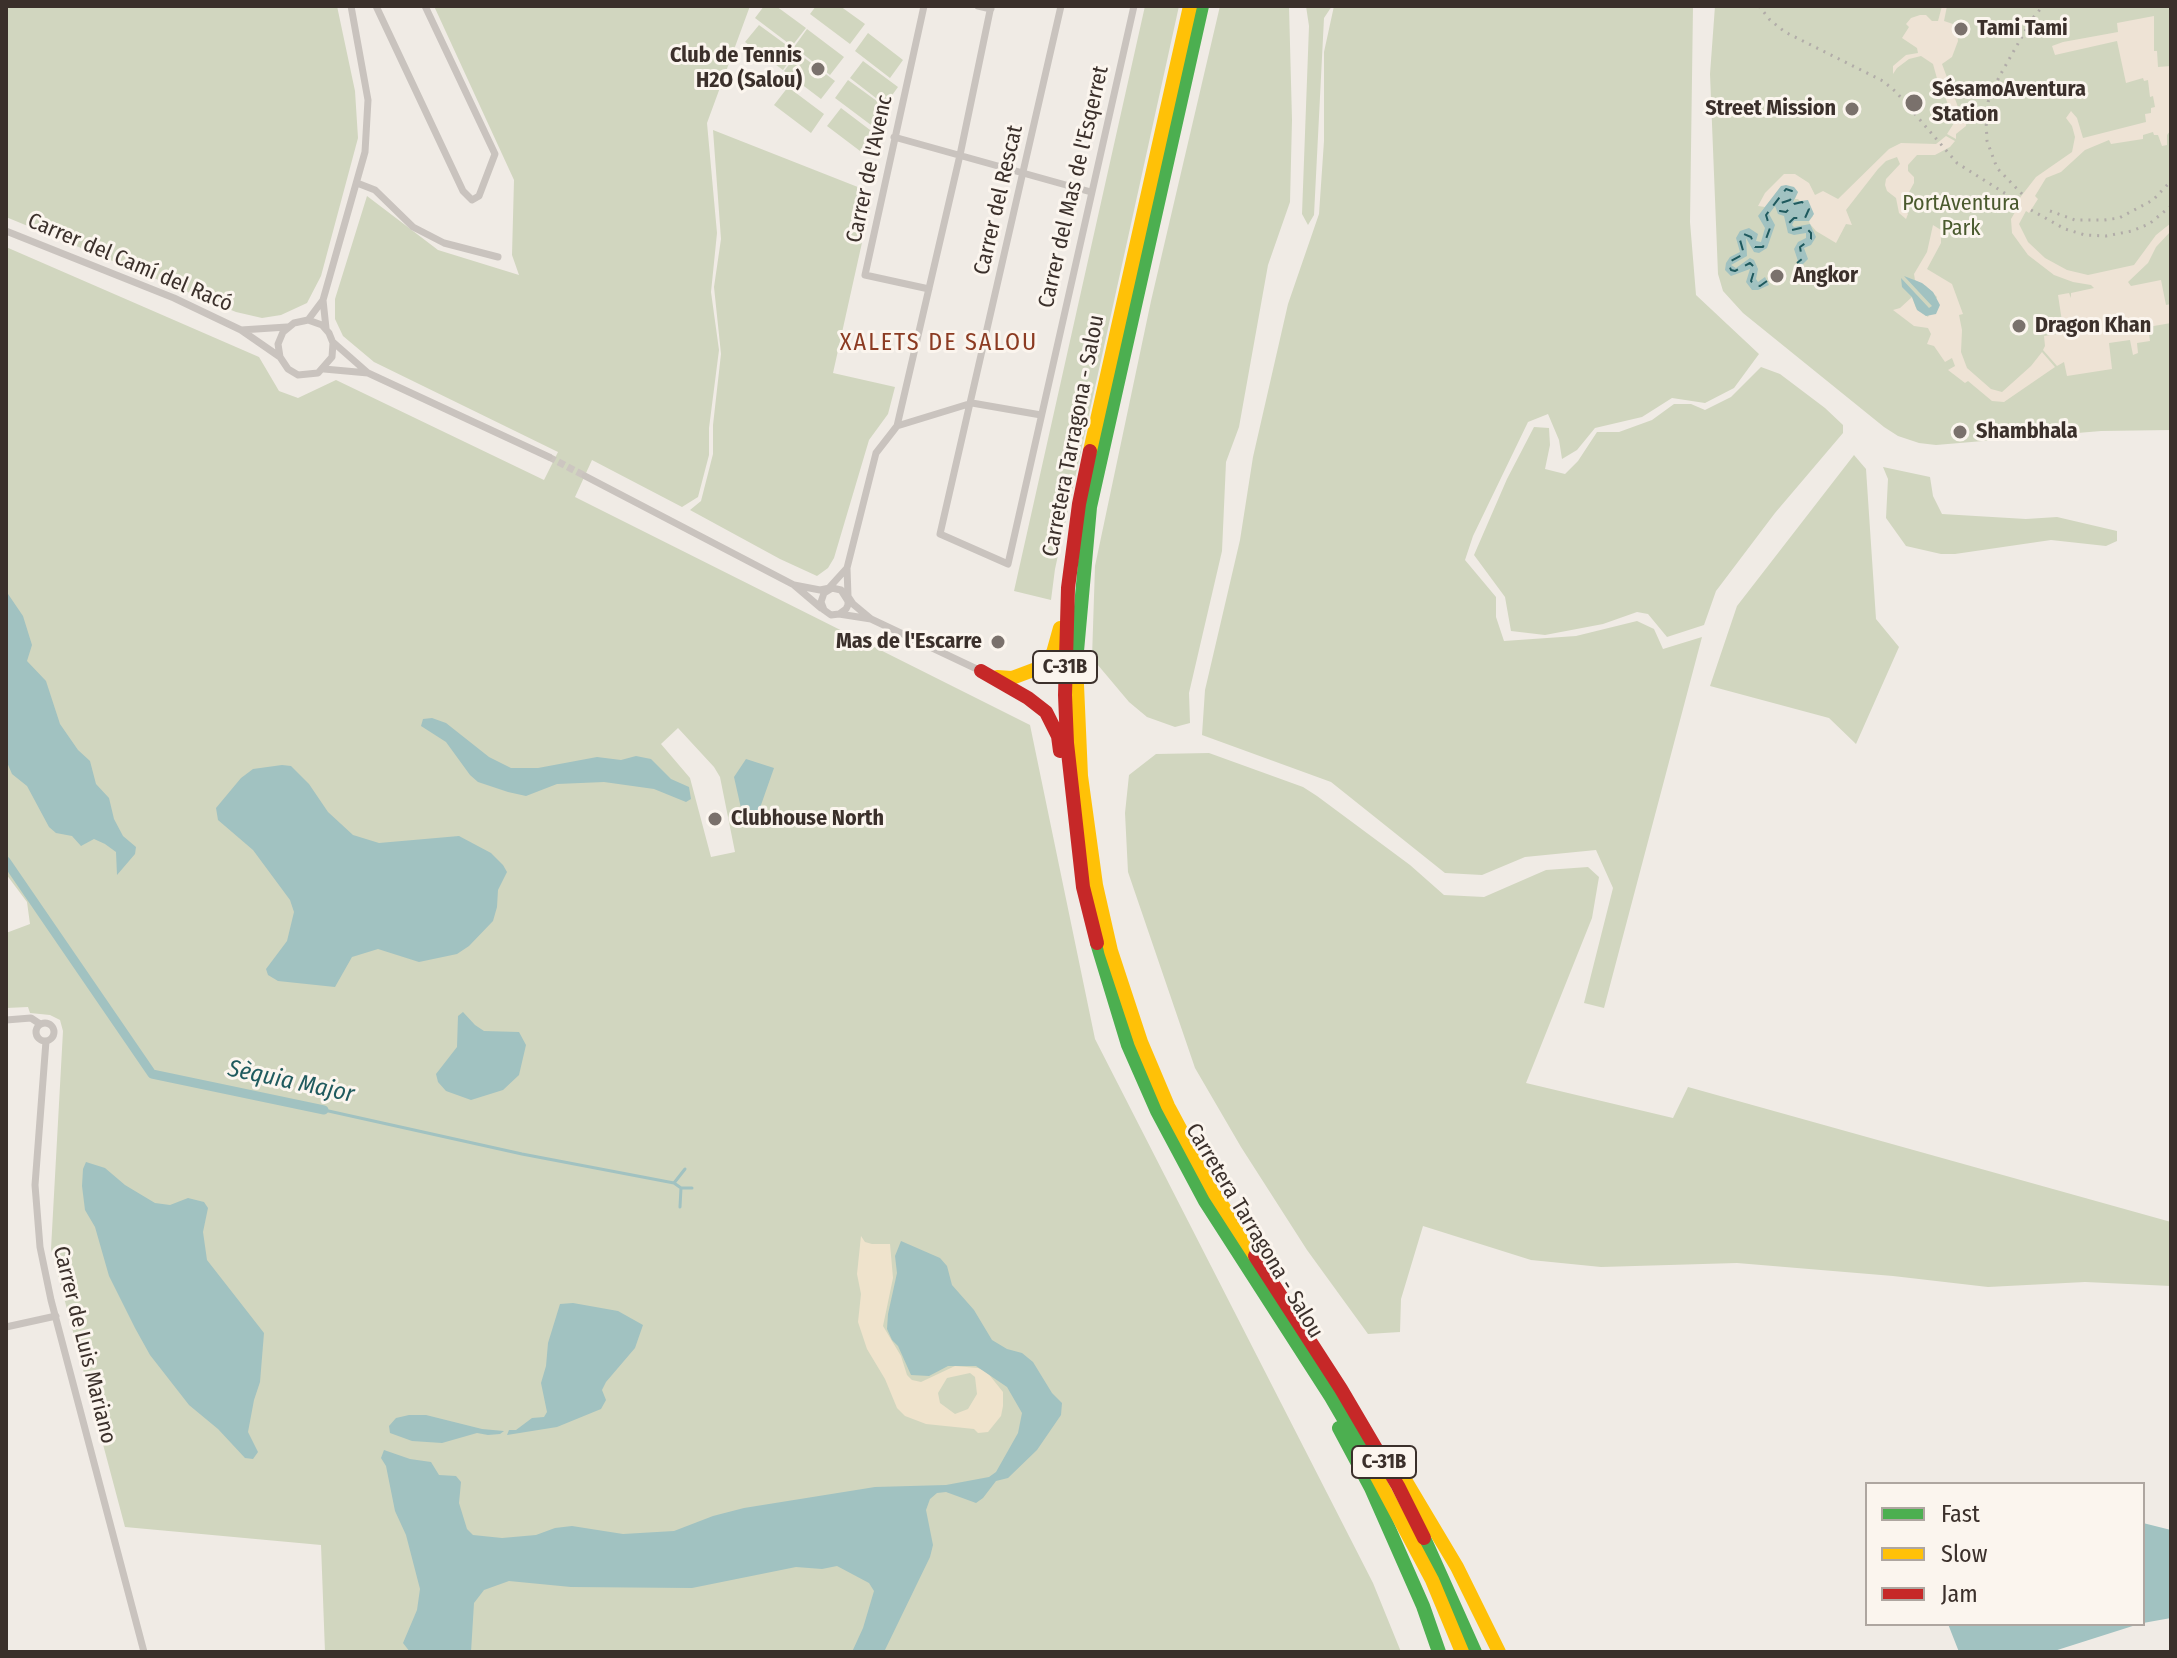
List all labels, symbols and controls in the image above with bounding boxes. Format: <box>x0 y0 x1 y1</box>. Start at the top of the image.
place label: Tami Tami <box>1977 16 2068 42</box>
marker: Tami Tami <box>1952 20 1970 38</box>
place label: Club de Tennis H2O (Salou) <box>670 43 802 94</box>
marker: Club de Tennis H2O (Salou) <box>809 60 827 78</box>
street label: Carrer del Mas de l'Esqerret <box>1033 63 1115 311</box>
place label: SésamoAventura Station <box>1932 77 2086 128</box>
marker: SésamoAventura Station <box>1903 92 1925 114</box>
street label: Carrer de l'Avenc <box>841 93 899 245</box>
place label: Street Mission <box>1705 96 1836 122</box>
marker: Street Mission <box>1843 100 1861 118</box>
street label: Carrer del Rescat <box>969 123 1029 277</box>
park label: PortAventura Park <box>1902 191 2020 242</box>
street label: Carrer del Camí del Racó <box>24 208 236 318</box>
place label: Angkor <box>1793 263 1858 289</box>
marker: Angkor <box>1768 267 1786 285</box>
street label: Carretera Tarragona - Salou <box>1038 313 1110 559</box>
place label: Dragon Khan <box>2035 313 2151 339</box>
marker: Dragon Khan <box>2010 317 2028 335</box>
district label: XALETS DE SALOU <box>840 329 1038 357</box>
place label: Shambhala <box>1976 419 2078 445</box>
marker: Shambhala <box>1951 423 1969 441</box>
place label: Mas de l'Escarre <box>836 629 982 655</box>
marker: Mas de l'Escarre <box>989 633 1007 651</box>
road number: C-31B <box>1033 651 1097 683</box>
place label: Clubhouse North <box>731 806 884 832</box>
marker: Clubhouse North <box>706 810 724 828</box>
water label: Sèquia Major <box>225 1055 357 1109</box>
street label: Carretera Tarragona - Salou <box>1179 1119 1329 1343</box>
street label: Carrer de Luis Mariano <box>47 1243 121 1447</box>
road number: C-31B <box>1352 1446 1416 1478</box>
legend <box>1865 1482 2145 1626</box>
text: Fast <box>1941 1500 1980 1528</box>
text: Slow <box>1941 1540 1987 1568</box>
text: Jam <box>1941 1580 1978 1608</box>

